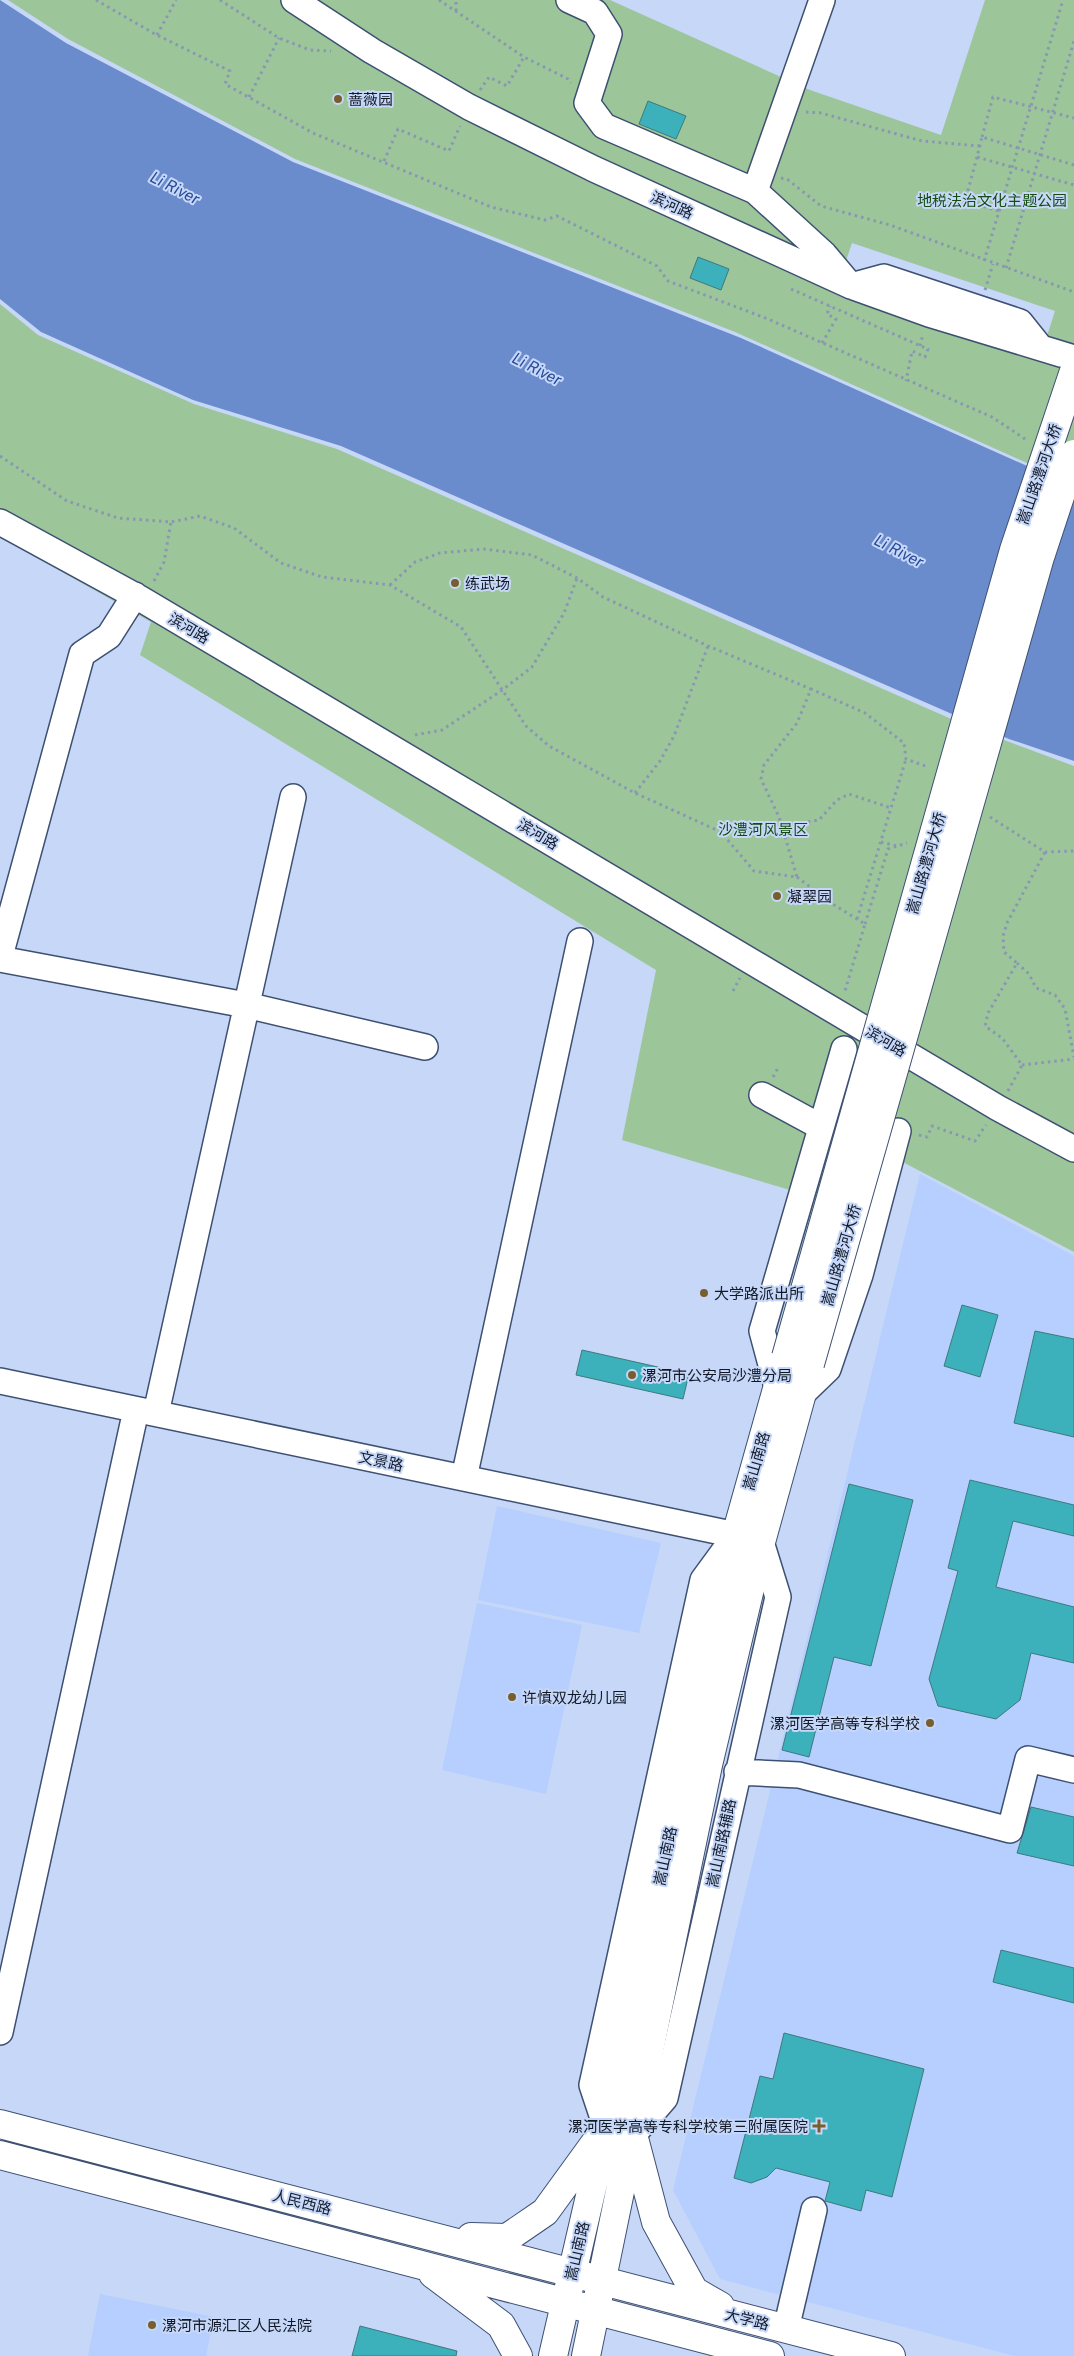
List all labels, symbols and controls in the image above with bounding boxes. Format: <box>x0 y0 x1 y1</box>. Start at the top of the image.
place label: 蔷薇园 <box>348 91 393 108</box>
marker: 蔷薇园 <box>332 93 344 105</box>
water label: Li River <box>147 167 204 209</box>
street label: 滨河路 <box>648 188 696 222</box>
park label: 地税法治文化主题公园 <box>917 192 1067 209</box>
water label: Li River <box>509 348 566 390</box>
street label: 嵩山路澧河大桥 <box>1014 422 1064 526</box>
water label: Li River <box>871 530 928 572</box>
place label: 练武场 <box>465 575 510 592</box>
marker: 练武场 <box>449 577 461 589</box>
street label: 滨河路 <box>165 609 213 647</box>
street label: 嵩山路澧河大桥 <box>903 810 949 916</box>
street label: 滨河路 <box>514 815 562 853</box>
park label: 沙澧河风景区 <box>718 821 808 838</box>
place label: 凝翠园 <box>787 888 832 905</box>
marker: 凝翠园 <box>771 890 783 902</box>
street label: 滨河路 <box>862 1022 910 1060</box>
street label: 嵩山路澧河大桥 <box>818 1202 864 1308</box>
place label: 大学路派出所 <box>714 1285 804 1302</box>
marker: 大学路派出所 <box>698 1287 710 1299</box>
place label: 漯河市公安局沙澧分局 <box>642 1367 792 1384</box>
marker: 漯河市公安局沙澧分局 <box>626 1369 638 1381</box>
street label: 嵩山南路 <box>740 1430 772 1492</box>
street label: 文景路 <box>357 1448 405 1474</box>
place label: 许慎双龙幼儿园 <box>522 1689 627 1706</box>
marker: 许慎双龙幼儿园 <box>506 1691 518 1703</box>
place label: 漯河医学高等专科学校 <box>770 1715 920 1732</box>
marker: 漯河医学高等专科学校 <box>924 1717 936 1729</box>
street label: 嵩山南路辅路 <box>703 1797 739 1889</box>
street label: 嵩山南路 <box>650 1825 680 1887</box>
place label: 漯河医学高等专科学校第三附属医院 <box>568 2118 808 2135</box>
marker: 漯河医学高等专科学校第三附属医院 <box>812 2119 826 2133</box>
street label: 人民西路 <box>271 2186 333 2218</box>
street label: 嵩山南路 <box>562 2220 592 2282</box>
street label: 大学路 <box>723 2305 771 2333</box>
place label: 漯河市源汇区人民法院 <box>162 2317 312 2334</box>
marker: 漯河市源汇区人民法院 <box>146 2319 158 2331</box>

